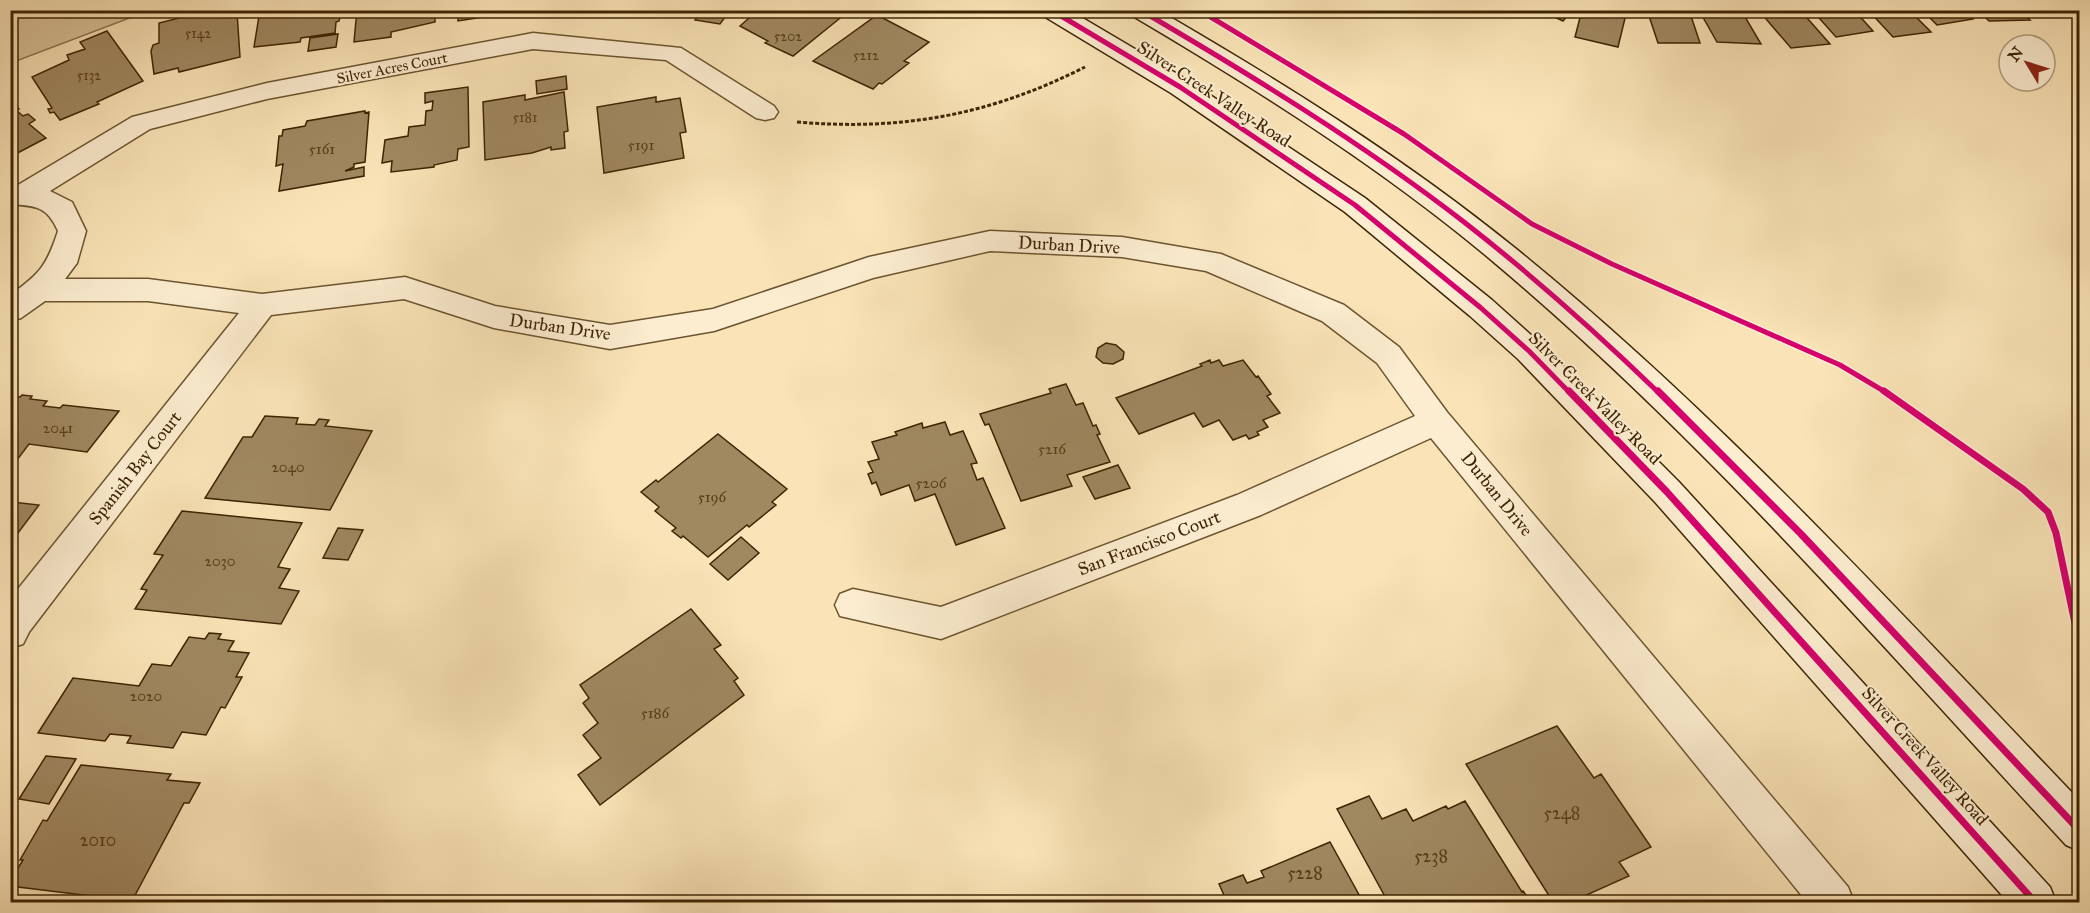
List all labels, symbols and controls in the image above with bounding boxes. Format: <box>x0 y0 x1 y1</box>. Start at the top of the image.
house number: 5142 <box>185 25 211 42</box>
house number: 5202 <box>774 28 802 45</box>
north arrow <box>1997 33 2057 93</box>
street label: Silver Creek Valley Road <box>1133 36 1295 152</box>
text: N <box>2004 43 2027 65</box>
house number: 5212 <box>853 47 879 64</box>
street label: Silver Acres Court <box>335 48 450 88</box>
house number: 5132 <box>77 67 101 84</box>
house number: 5181 <box>512 109 538 126</box>
house number: 5191 <box>628 136 654 154</box>
house number: 5161 <box>309 140 335 158</box>
street label: Durban Drive <box>1017 231 1121 259</box>
street label: Durban Drive <box>508 309 612 345</box>
street label: Silver Creek Valley Road <box>1524 327 1666 469</box>
street label: Spanish Bay Court <box>84 406 186 529</box>
house number: 2041 <box>43 419 73 437</box>
house number: 5216 <box>1038 440 1067 458</box>
street label: Durban Drive <box>1456 447 1538 541</box>
house number: 2040 <box>271 458 305 476</box>
house number: 5206 <box>916 474 948 492</box>
house number: 5196 <box>698 488 728 506</box>
street label: San Francisco Court <box>1075 505 1224 580</box>
house number: 2030 <box>205 552 235 570</box>
street label: Silver Creek Valley Road <box>1857 682 1993 830</box>
house number: 2020 <box>130 687 162 705</box>
house number: 5186 <box>641 704 671 722</box>
house number: 5248 <box>1544 802 1580 824</box>
house number: 2010 <box>80 829 116 851</box>
house number: 5238 <box>1414 845 1448 867</box>
house number: 5228 <box>1287 862 1323 884</box>

